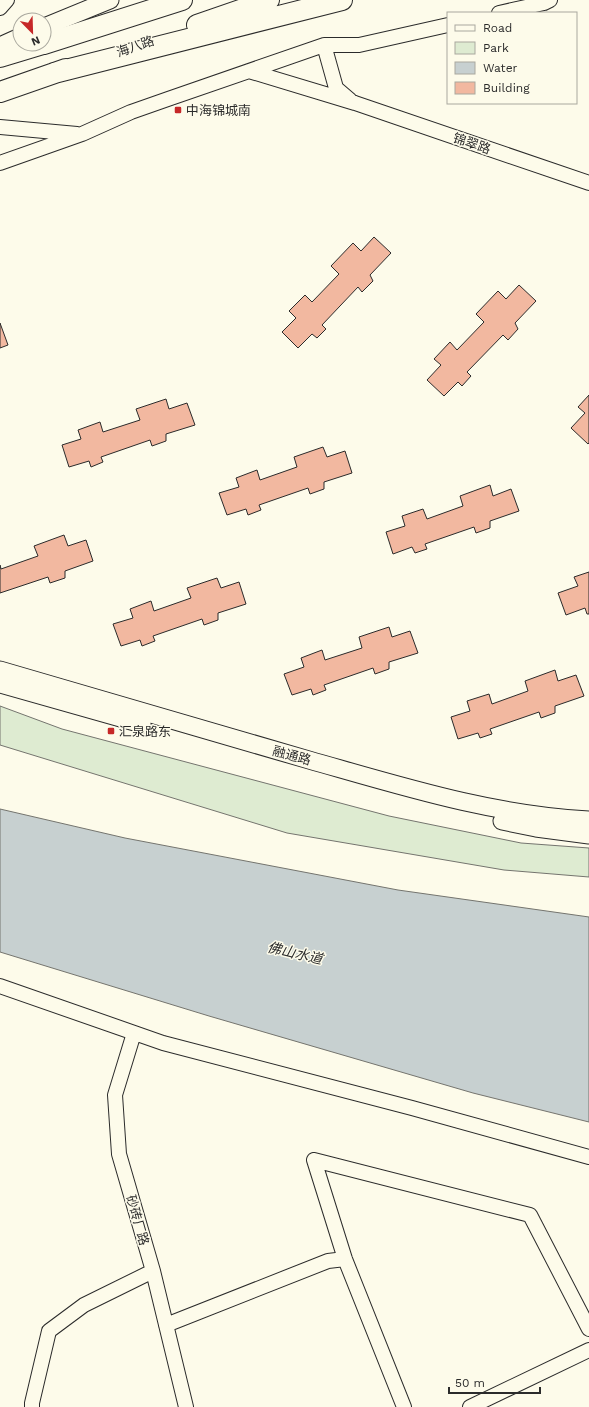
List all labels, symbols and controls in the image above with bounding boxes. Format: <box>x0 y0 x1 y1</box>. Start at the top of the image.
north arrow <box>12 12 52 52</box>
legend <box>447 12 577 104</box>
text: Road <box>483 21 512 35</box>
text: N <box>29 33 42 48</box>
street label: 海八路 <box>114 33 156 60</box>
text: Park <box>483 41 509 55</box>
text: Water <box>483 61 518 75</box>
text: Building <box>483 81 530 95</box>
place label: 中海锦城南 <box>186 103 251 118</box>
marker: 中海锦城南 <box>173 105 183 115</box>
street label: 锦翠路 <box>451 130 493 157</box>
place label: 汇泉路东 <box>119 724 171 739</box>
marker: 汇泉路东 <box>106 726 116 736</box>
street label: 融通路 <box>271 743 313 768</box>
water label: 佛山水道 <box>266 939 326 968</box>
street label: 砂砖厂路 <box>123 1193 152 1247</box>
scale bar <box>449 1369 540 1395</box>
text: 50 m <box>455 1376 485 1390</box>

